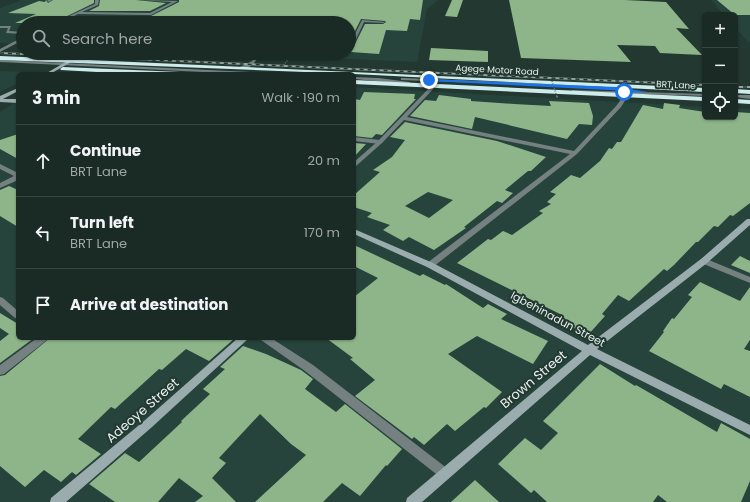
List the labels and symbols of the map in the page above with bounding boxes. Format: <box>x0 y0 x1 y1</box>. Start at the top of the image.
street label: Agege Motor Road <box>455 62 539 78</box>
route end <box>420 71 438 89</box>
street label: BRT Lane <box>656 78 696 92</box>
route start <box>615 83 633 101</box>
street label: Igbehinadun Street <box>508 287 608 351</box>
street label: Brown Street <box>496 346 571 413</box>
street label: Adeoye Street <box>102 373 183 447</box>

